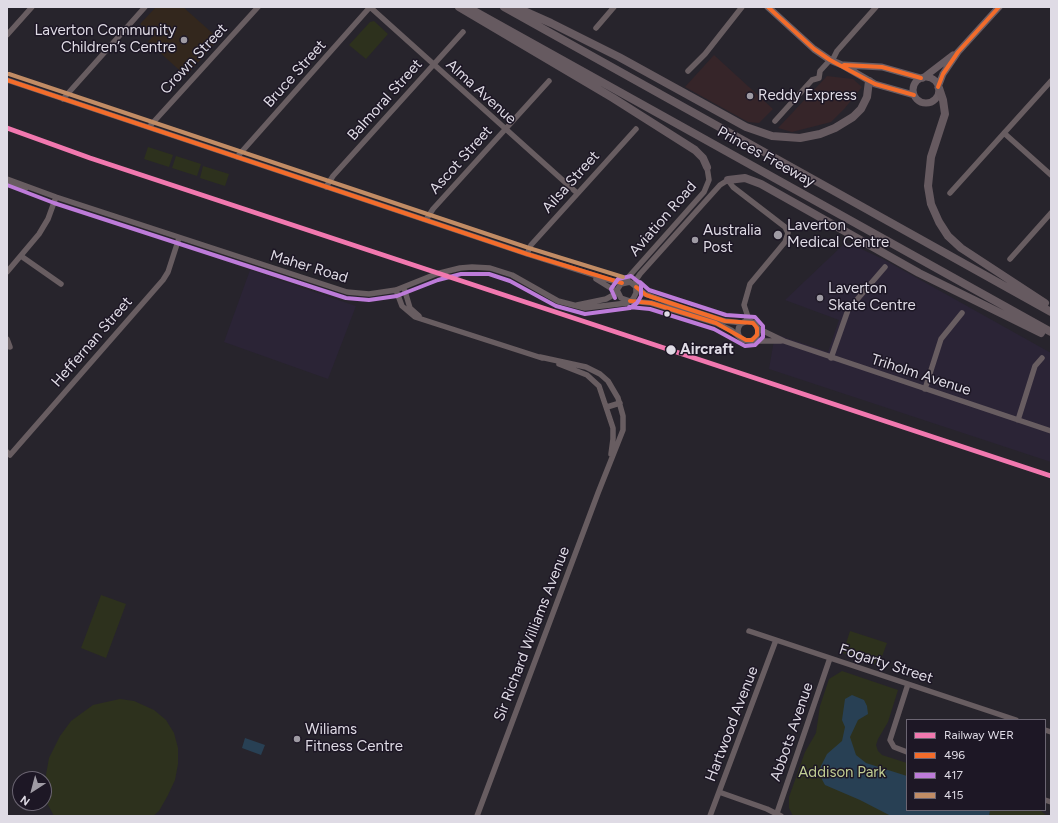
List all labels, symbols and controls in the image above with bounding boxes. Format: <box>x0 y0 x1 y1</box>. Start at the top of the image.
street label: Crown Street <box>157 20 231 98</box>
place label: Laverton Community Children’s Centre <box>35 22 176 57</box>
marker: Laverton Community Children’s Centre <box>179 35 189 45</box>
street label: Bruce Street <box>260 37 330 111</box>
street label: Balmoral Street <box>344 56 426 144</box>
street label: Alma Avenue <box>442 56 520 128</box>
place label: Reddy Express <box>758 87 857 105</box>
marker: Reddy Express <box>745 91 755 101</box>
street label: Ascot Street <box>426 122 496 198</box>
street label: Princes Freeway <box>714 123 818 191</box>
street label: Ailsa Street <box>538 147 604 217</box>
street label: Aviation Road <box>626 178 700 260</box>
place label: Laverton Medical Centre <box>787 217 889 252</box>
place label: Australia Post <box>703 222 761 257</box>
marker: Laverton Medical Centre <box>772 229 784 241</box>
marker: Australia Post <box>690 235 700 245</box>
street label: Maher Road <box>268 247 350 287</box>
place label: Laverton Skate Centre <box>828 280 916 315</box>
street label: Heffernan Street <box>48 293 136 391</box>
marker: Laverton Skate Centre <box>815 293 825 303</box>
unlabelled marker <box>662 309 672 319</box>
place label: Aircraft <box>680 341 734 359</box>
marker: Aircraft <box>664 343 678 357</box>
street label: Triholm Avenue <box>869 350 973 400</box>
street label: Sir Richard Williams Avenue <box>490 544 574 724</box>
street label: Fogarty Street <box>837 640 935 688</box>
street label: Hartwood Avenue <box>702 664 762 784</box>
street label: Abbots Avenue <box>767 680 817 784</box>
legend <box>906 719 1046 811</box>
place label: Wiliams Fitness Centre <box>305 721 403 756</box>
text: Railway WER <box>944 728 1014 742</box>
marker: Wiliams Fitness Centre <box>292 734 302 744</box>
text: 496 <box>944 748 965 762</box>
park label: Addison Park <box>798 764 886 782</box>
text: 417 <box>944 768 963 782</box>
north arrow <box>12 771 52 811</box>
text: 415 <box>944 788 963 802</box>
text: N <box>18 793 33 808</box>

